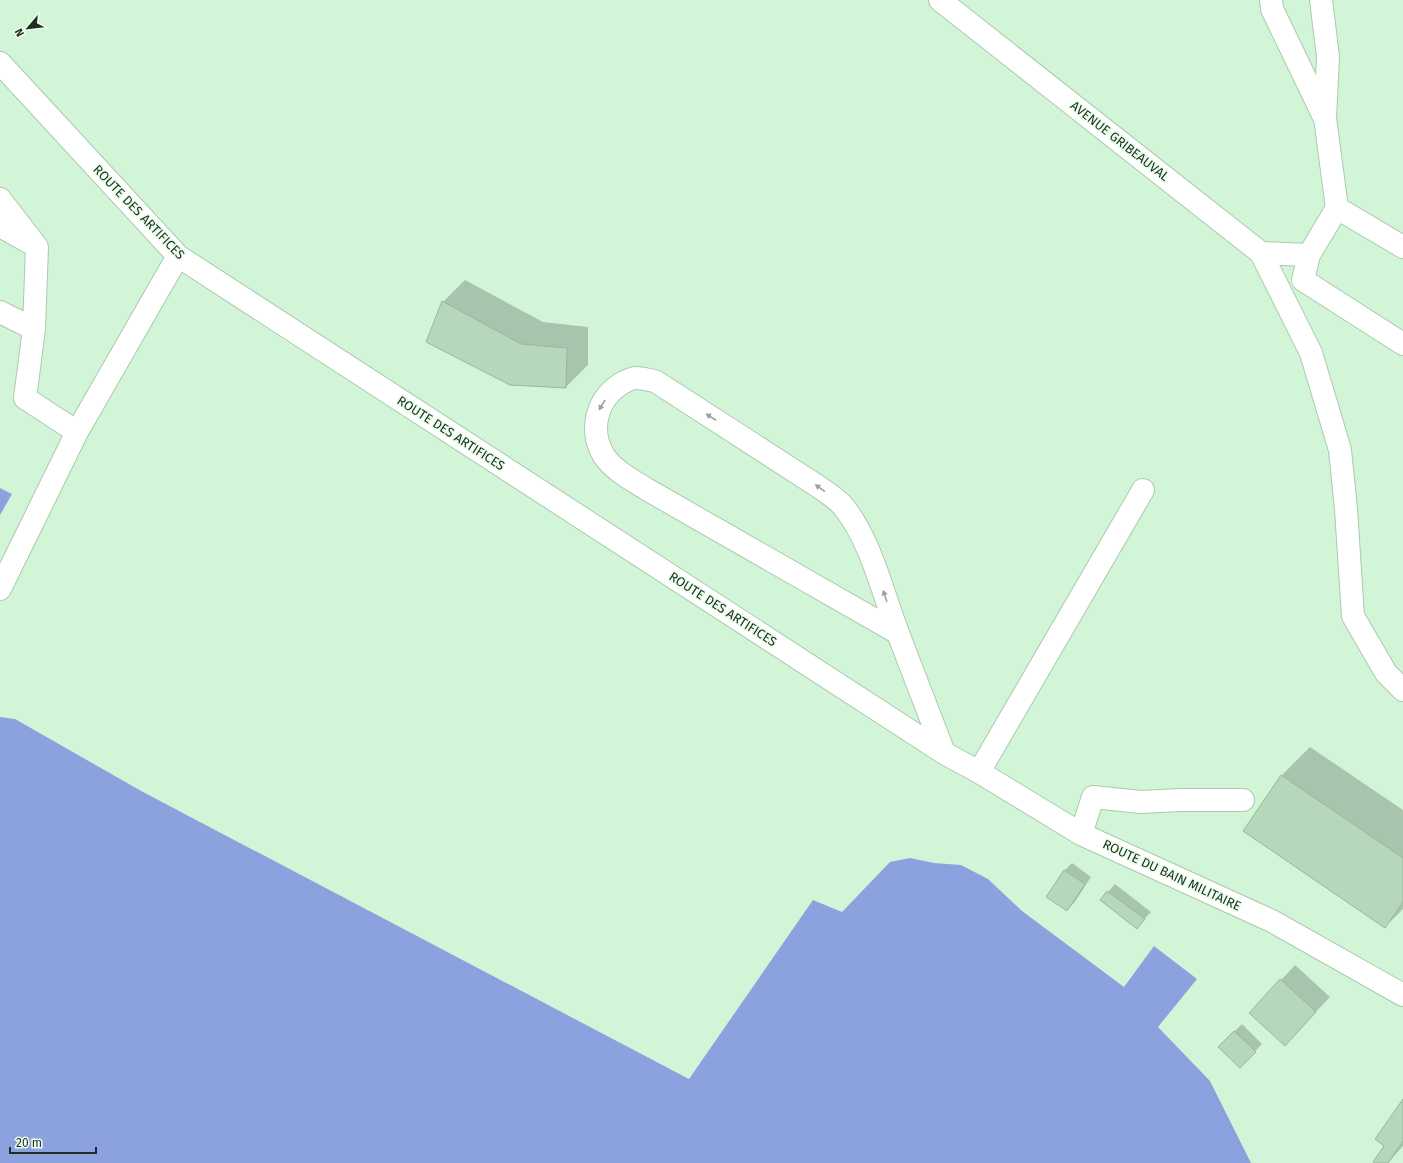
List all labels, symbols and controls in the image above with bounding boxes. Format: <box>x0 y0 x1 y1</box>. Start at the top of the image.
north arrow <box>8 8 48 48</box>
text: N <box>12 26 27 39</box>
street label: AVENUE GRIBEAUVAL <box>1068 98 1173 184</box>
street label: ROUTE DES ARTIFICES <box>90 162 188 262</box>
street label: ROUTE DES ARTIFICES <box>394 393 508 473</box>
one-way arrow <box>599 399 606 411</box>
one-way arrow <box>705 413 716 421</box>
one-way arrow <box>814 483 825 492</box>
street label: ROUTE DES ARTIFICES <box>666 569 780 649</box>
one-way arrow <box>881 590 887 602</box>
street label: ROUTE DU BAIN MILITAIRE <box>1101 836 1244 914</box>
scale bar <box>10 1129 96 1155</box>
text: 20 m <box>16 1136 42 1150</box>

